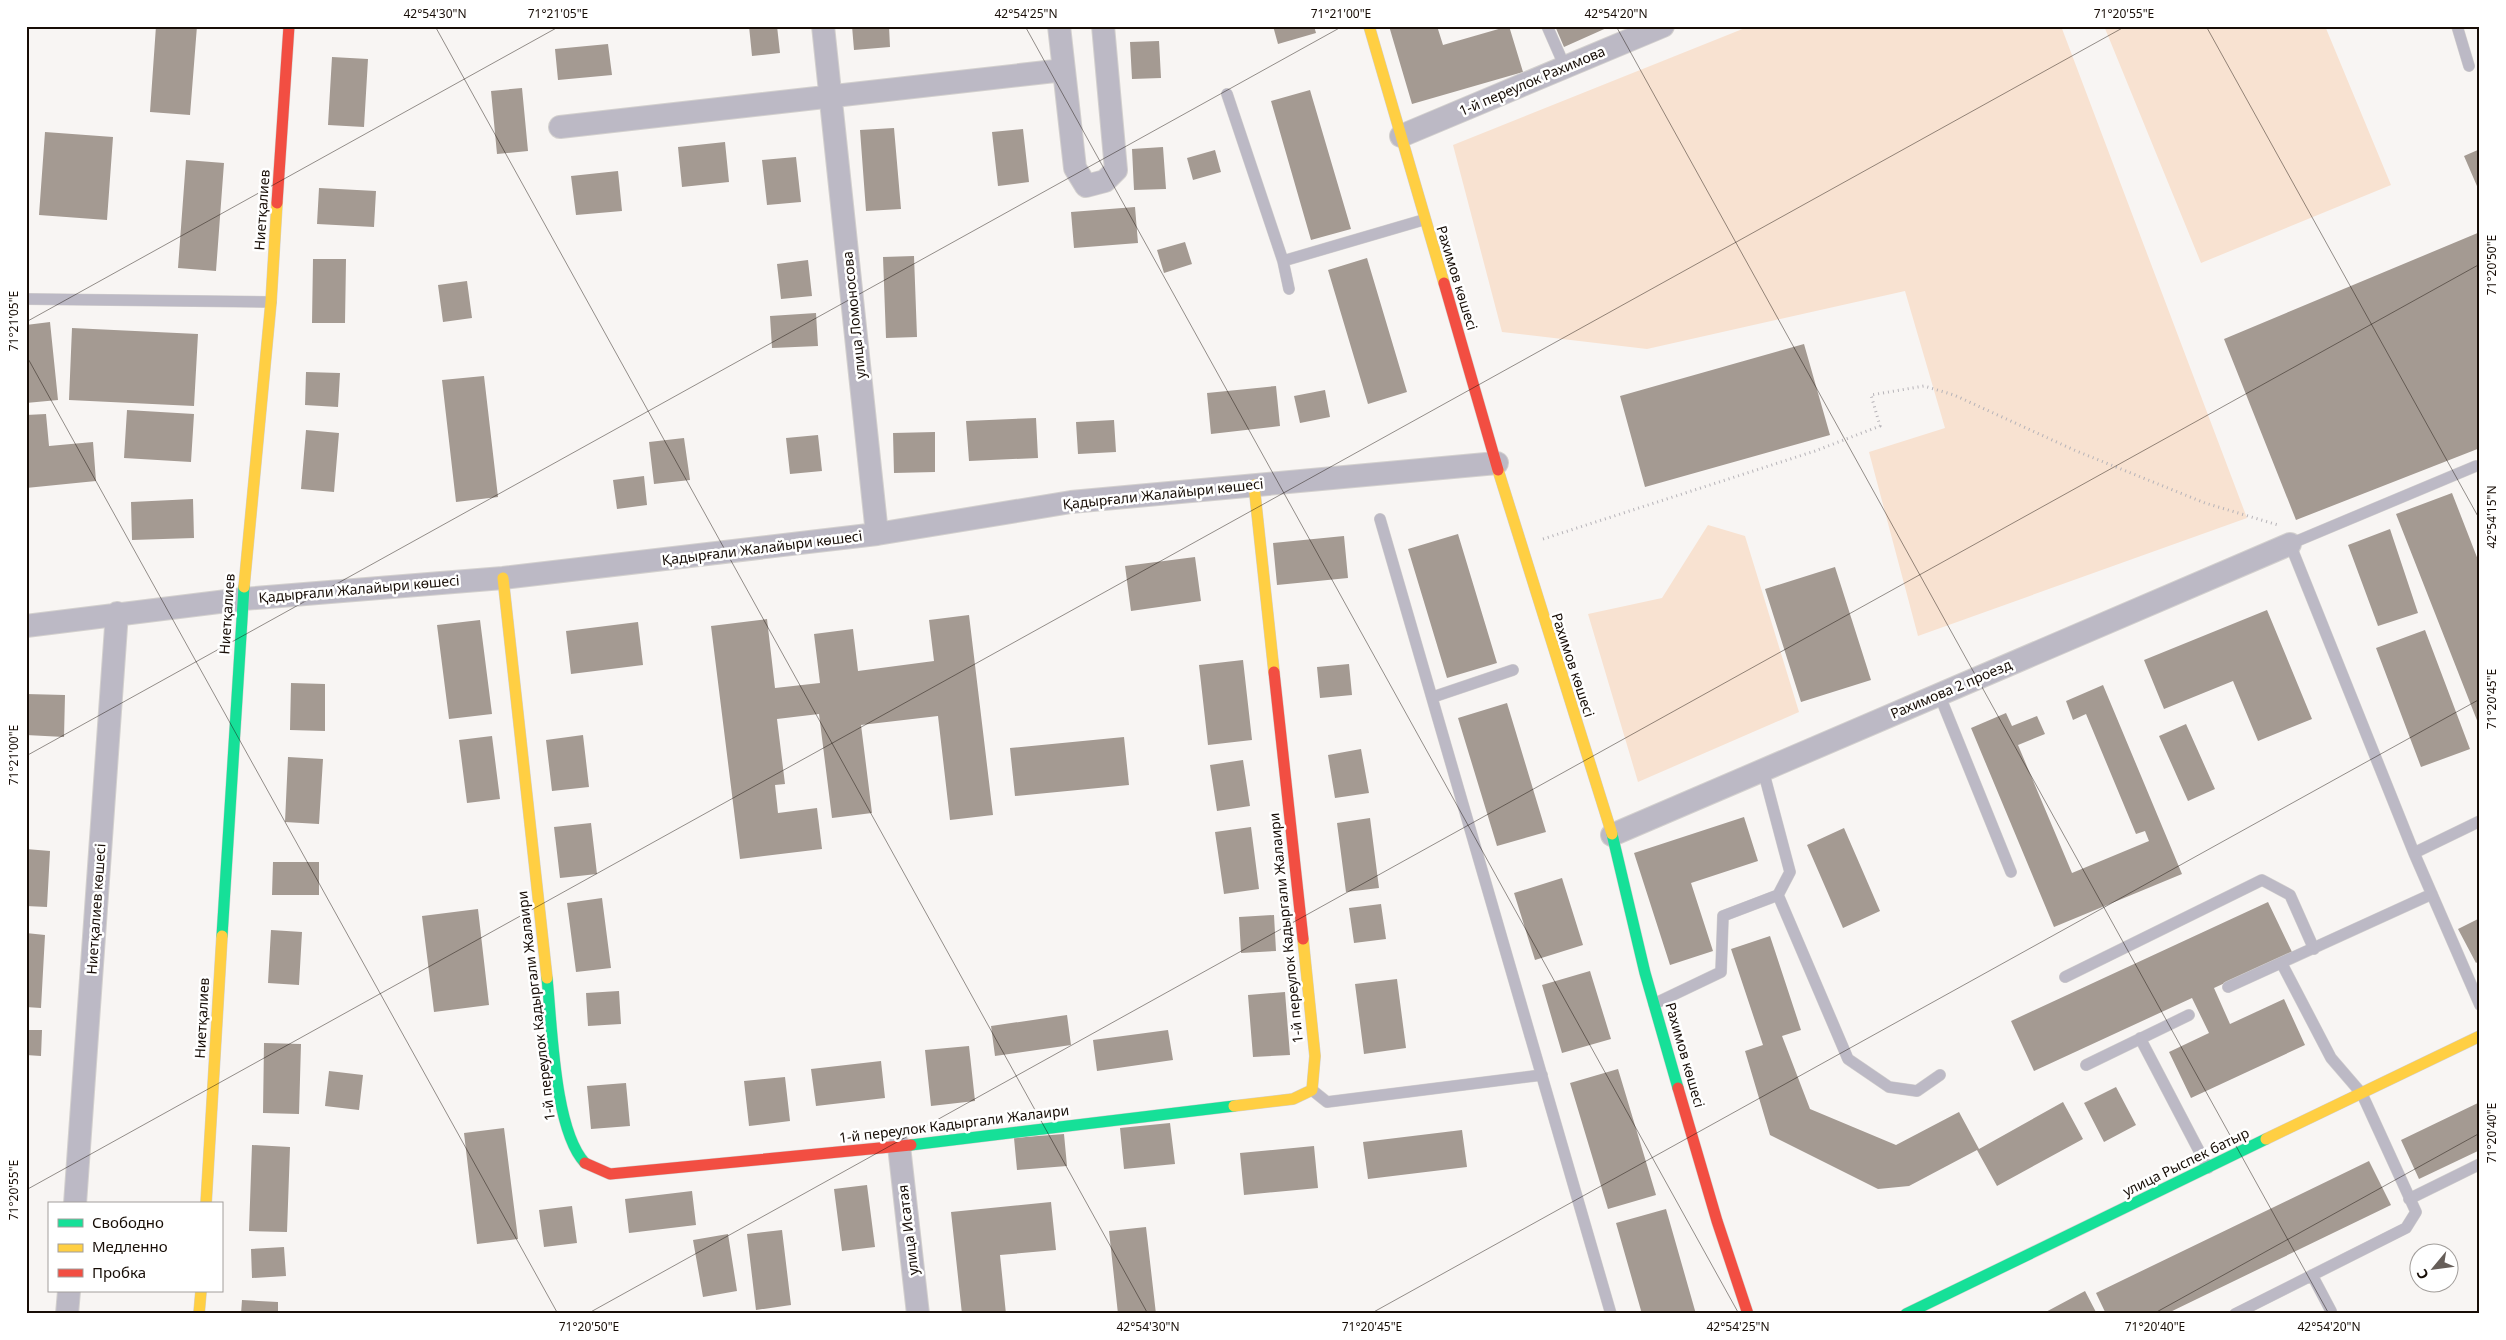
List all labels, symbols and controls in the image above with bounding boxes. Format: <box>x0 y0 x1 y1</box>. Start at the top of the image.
text: 42°54'30"N <box>403 5 467 22</box>
text: 71°21'05"E <box>528 5 588 22</box>
text: 42°54'25"N <box>994 5 1058 22</box>
text: 71°21'00"E <box>1311 5 1371 22</box>
text: 42°54'20"N <box>1584 5 1648 22</box>
text: 71°20'55"E <box>2094 5 2154 22</box>
street label: 1-й переулок Рахимова <box>1456 41 1608 120</box>
street label: Ниетқалиев <box>249 169 274 251</box>
street label: Рахимов көшесі <box>1433 223 1482 332</box>
text: 71°20'50"E <box>2483 235 2500 295</box>
street label: улица Ломоносова <box>837 250 870 380</box>
text: 71°21'05"E <box>5 291 22 351</box>
street label: Қадырғали Жалайыри көшесі <box>1062 474 1264 513</box>
text: 42°54'15"N <box>2483 485 2500 549</box>
street label: Қадырғали Жалайыри көшесі <box>661 526 863 569</box>
street label: Қадырғали Жалайыри көшесі <box>258 570 460 607</box>
street label: Ниетқалиев <box>214 573 239 655</box>
street label: Рахимов көшесі <box>1548 610 1599 719</box>
street label: Рахимова 2 проезд <box>1887 654 2015 723</box>
text: 71°20'45"E <box>2483 669 2500 729</box>
text: 71°21'00"E <box>5 725 22 785</box>
street label: 1-й переулок Кадыргали Жалаири <box>1264 812 1307 1044</box>
street label: Ниетқалиев көшесі <box>81 843 110 975</box>
street label: 1-й переулок Кадыргали Жалаири <box>512 890 559 1122</box>
street label: Ниетқалиев <box>190 977 213 1059</box>
street label: Рахимов көшесі <box>1661 1000 1710 1110</box>
street label: 1-й переулок Кадыргали Жалаири <box>838 1100 1070 1147</box>
text: 71°20'40"E <box>2483 1103 2500 1163</box>
street label: улица Рыспек батыр <box>2119 1123 2252 1200</box>
text: 71°20'55"E <box>5 1160 22 1220</box>
street label: улица Исатая <box>893 1184 922 1276</box>
legend <box>48 1202 222 1292</box>
text: Свободно <box>92 1212 164 1232</box>
text: Медленно <box>92 1236 168 1256</box>
north arrow <box>2408 1242 2458 1292</box>
text: Пробка <box>92 1262 146 1282</box>
text: С <box>2412 1266 2433 1283</box>
text: 71°20'50"E <box>559 1318 619 1335</box>
text: 42°54'30"N <box>1116 1318 1180 1335</box>
text: 71°20'45"E <box>1342 1318 1402 1335</box>
text: 42°54'25"N <box>1706 1318 1770 1335</box>
text: 71°20'40"E <box>2125 1318 2185 1335</box>
text: 42°54'20"N <box>2297 1318 2361 1335</box>

